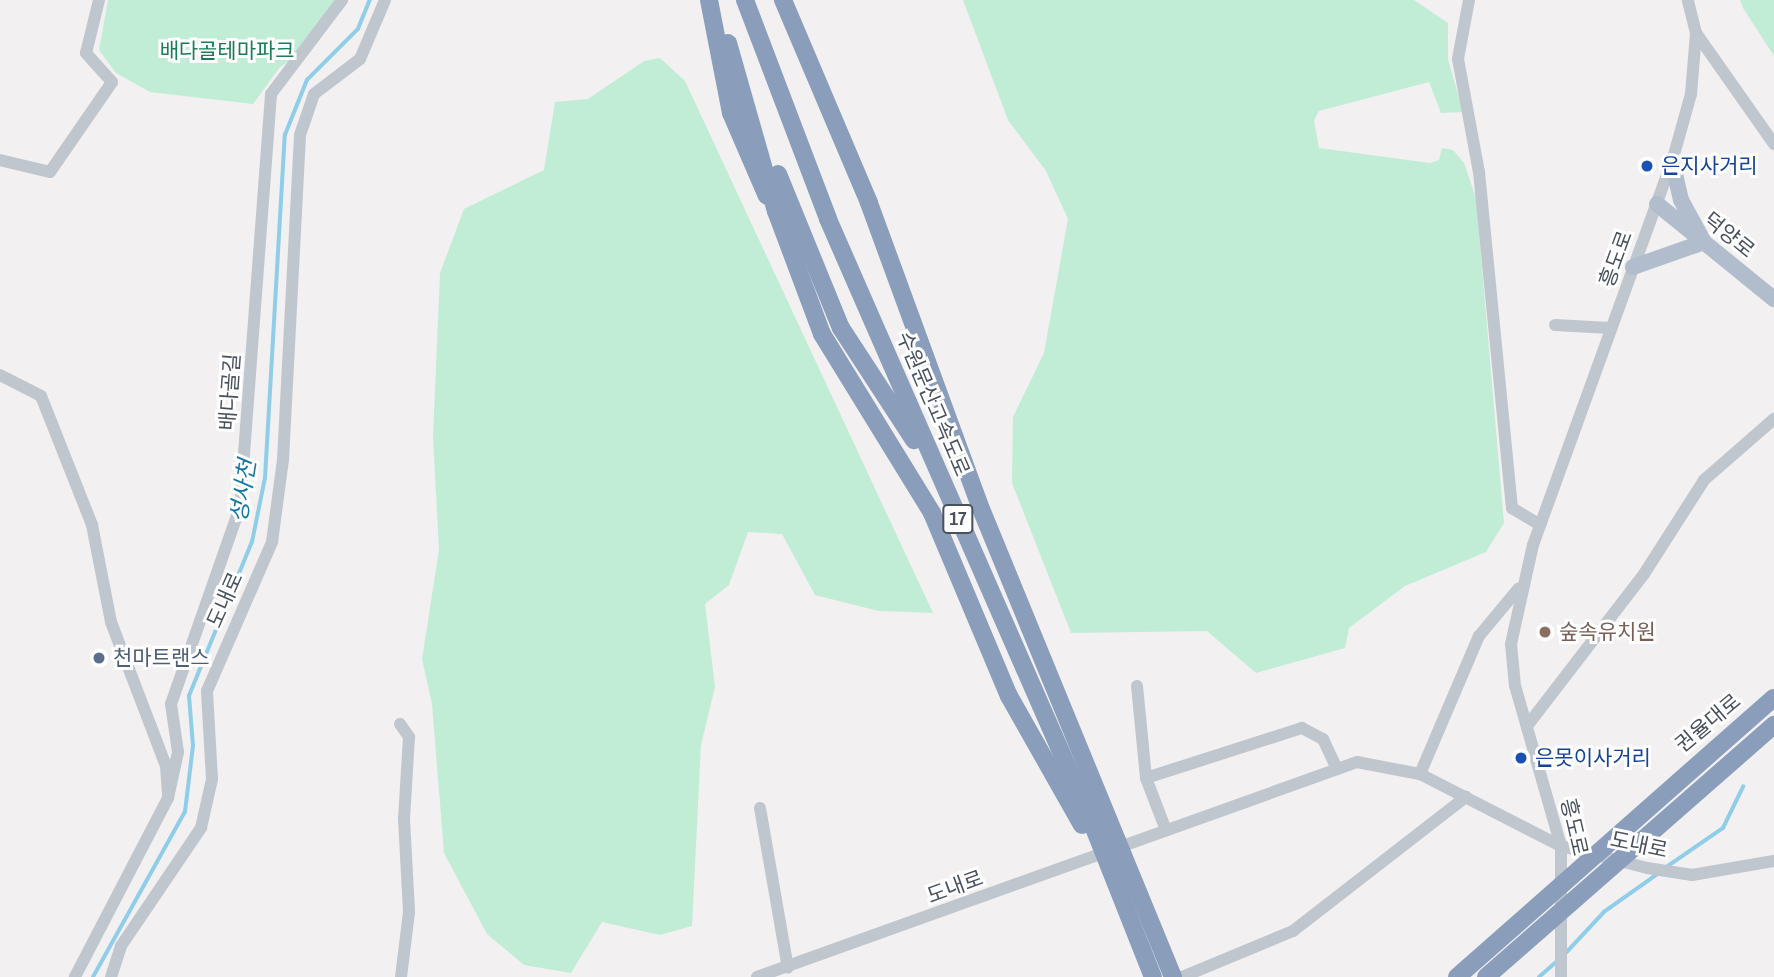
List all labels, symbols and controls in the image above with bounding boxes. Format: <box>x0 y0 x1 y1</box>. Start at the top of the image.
park label: 배다골테마파크 <box>159 38 295 64</box>
place label: 은지사거리 <box>1661 153 1758 179</box>
marker: 은지사거리 <box>1639 158 1655 174</box>
street label: 덕양로 <box>1699 207 1759 263</box>
street label: 흥도로 <box>1594 227 1638 291</box>
street label: 수원문산고속도로 <box>891 328 975 480</box>
street label: 배다골길 <box>215 353 245 431</box>
water label: 성사천 <box>224 457 262 525</box>
road number: 17 <box>942 504 974 534</box>
street label: 도내로 <box>202 568 248 632</box>
place label: 숲속유치원 <box>1559 619 1656 645</box>
marker: 숲속유치원 <box>1537 624 1553 640</box>
place label: 천마트랜스 <box>113 645 210 671</box>
marker: 천마트랜스 <box>91 650 107 666</box>
street label: 권율대로 <box>1670 689 1746 757</box>
place label: 은못이사거리 <box>1535 745 1651 771</box>
marker: 은못이사거리 <box>1513 750 1529 766</box>
street label: 흥도로 <box>1555 796 1593 858</box>
street label: 도내로 <box>1608 827 1670 863</box>
street label: 도내로 <box>923 865 987 909</box>

